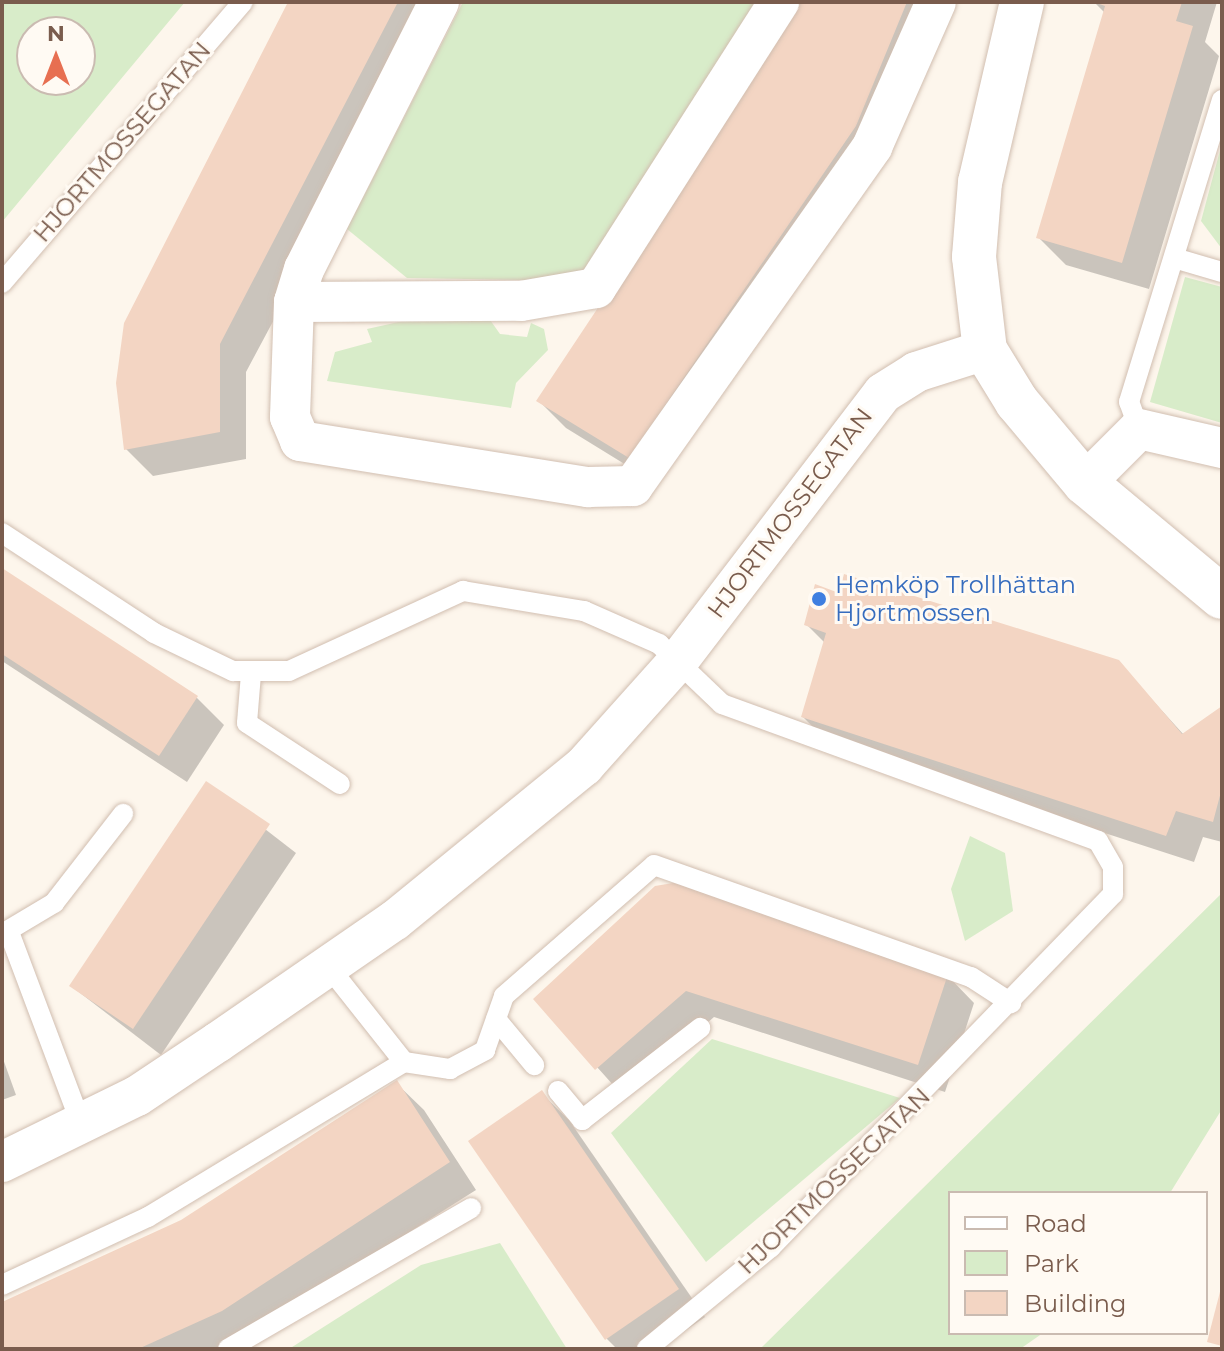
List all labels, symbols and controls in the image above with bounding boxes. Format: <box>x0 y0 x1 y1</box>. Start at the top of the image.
north arrow <box>16 16 96 96</box>
text: N <box>47 20 65 47</box>
street label: HJORTMOSSEGATAN <box>27 36 217 248</box>
street label: HJORTMOSSEGATAN <box>702 402 878 624</box>
place label: Hemköp Trollhättan Hjortmossen <box>835 571 1076 627</box>
marker: Hemköp Trollhättan Hjortmossen <box>810 590 828 608</box>
street label: HJORTMOSSEGATAN <box>732 1082 936 1280</box>
legend <box>948 1191 1208 1335</box>
text: Road <box>1024 1209 1087 1238</box>
text: Park <box>1024 1249 1079 1278</box>
text: Building <box>1024 1289 1127 1318</box>

